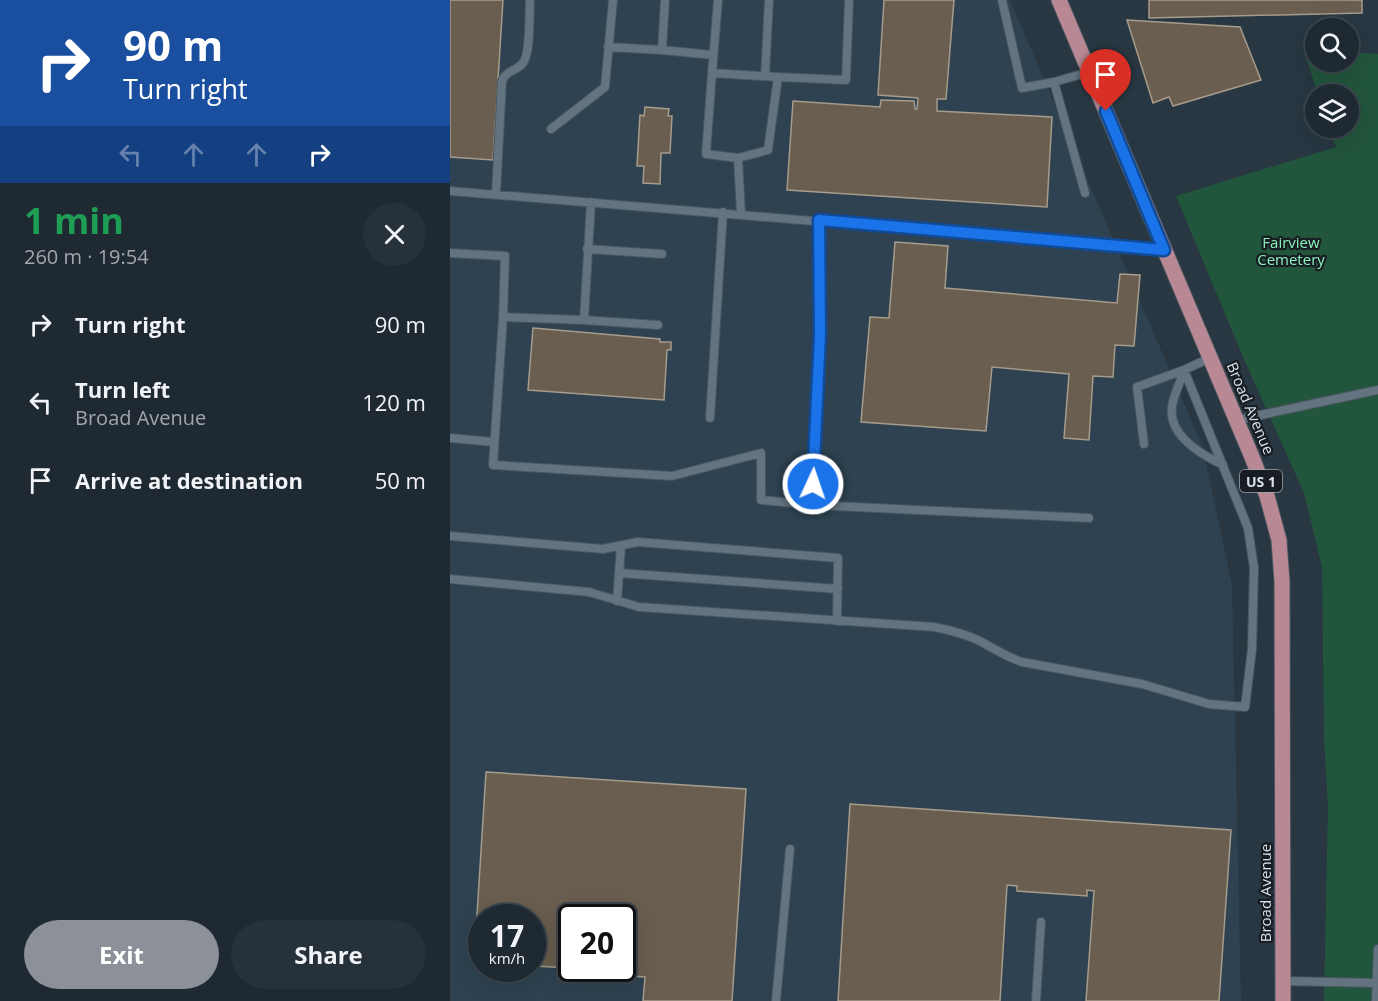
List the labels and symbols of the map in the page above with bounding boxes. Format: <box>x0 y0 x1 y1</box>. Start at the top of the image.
pin <box>1080 49 1131 111</box>
park label: Fairview Cemetery <box>1257 232 1325 269</box>
street label: Broad Avenue <box>1223 359 1279 457</box>
position arrow <box>781 452 845 516</box>
road number: US 1 <box>1240 470 1282 492</box>
street label: Broad Avenue <box>1255 844 1275 942</box>
speed limit sign: 20 <box>558 904 636 982</box>

